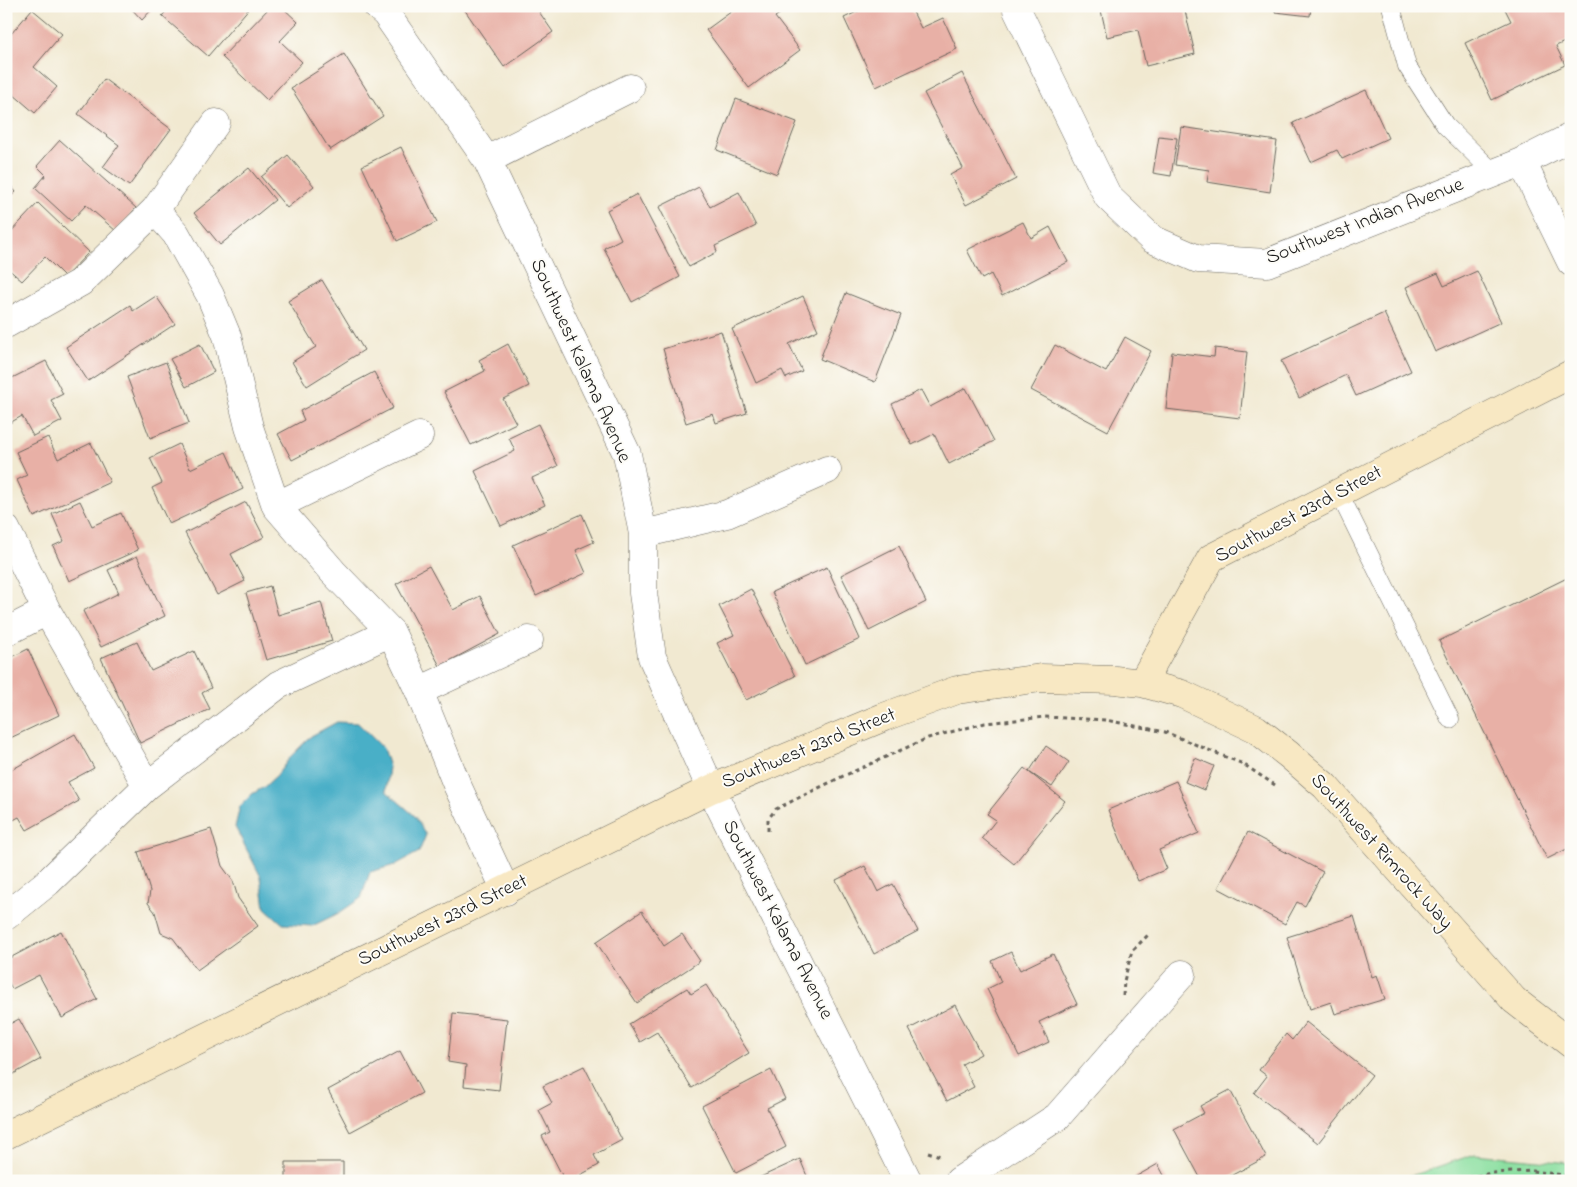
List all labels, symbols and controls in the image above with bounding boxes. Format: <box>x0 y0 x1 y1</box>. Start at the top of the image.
street label: Southwest Indian Avenue <box>1262 171 1468 273</box>
street label: Southwest Kalama Avenue <box>522 254 638 468</box>
street label: Southwest 23rd Street <box>1210 458 1388 571</box>
street label: Southwest 23rd Street <box>717 701 901 797</box>
street label: Southwest Rimrock Way <box>1303 767 1459 937</box>
street label: Southwest Kalama Avenue <box>714 815 840 1025</box>
street label: Southwest 23rd Street <box>353 867 533 975</box>

